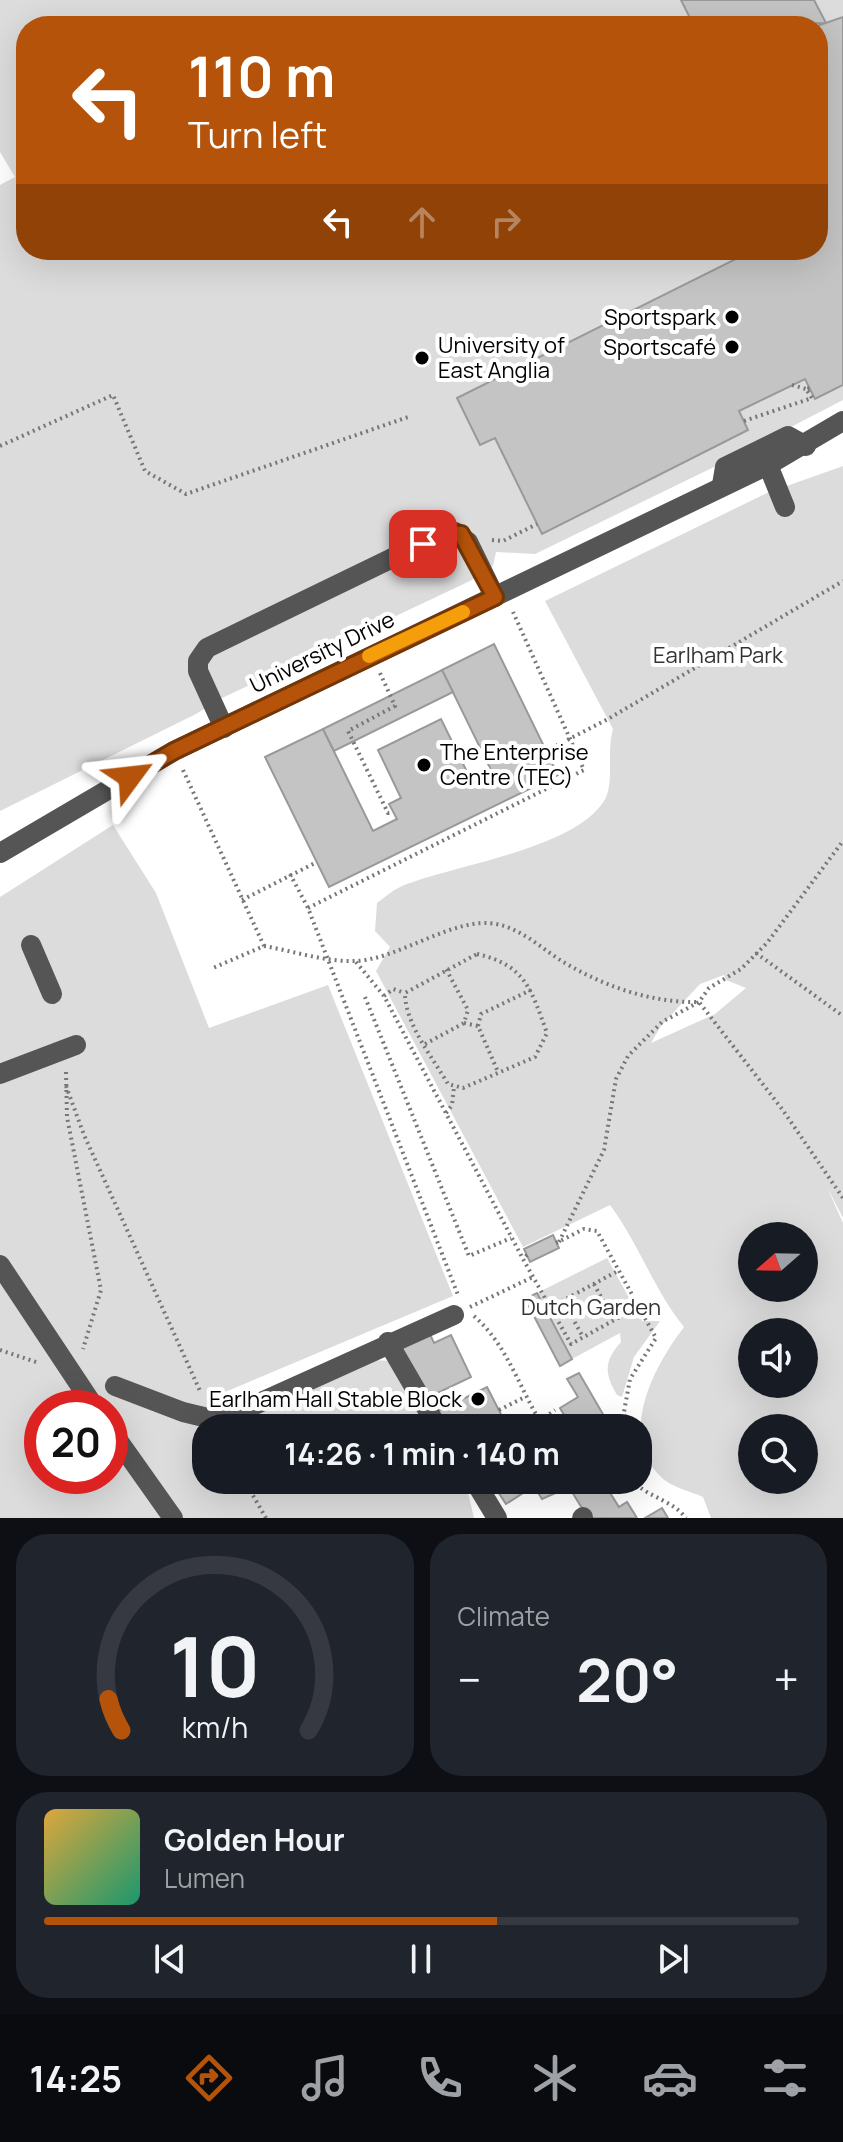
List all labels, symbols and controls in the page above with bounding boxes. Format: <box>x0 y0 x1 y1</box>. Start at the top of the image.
text: 110 m <box>188 37 335 114</box>
icon: left <box>56 48 160 152</box>
text: Turn left <box>188 110 327 159</box>
icon: left <box>316 200 360 244</box>
icon: ahead <box>400 200 444 244</box>
icon: right <box>484 200 528 244</box>
place label: Sportspark <box>604 302 717 332</box>
marker: Sportspark <box>723 308 741 326</box>
place label: University of East Anglia <box>438 330 565 385</box>
place label: Sportscafé <box>603 332 716 362</box>
marker: Sportscafé <box>723 338 741 356</box>
marker: University of East Anglia <box>413 349 431 367</box>
pin <box>389 510 457 578</box>
icon: arrive <box>401 522 445 566</box>
street label: University Drive <box>245 604 399 700</box>
park label: Earlham Park <box>653 640 784 670</box>
position arrow <box>88 735 172 819</box>
place label: The Enterprise Centre (TEC) <box>440 737 589 792</box>
marker: The Enterprise Centre (TEC) <box>415 756 433 774</box>
north arrow <box>738 1222 818 1302</box>
map controls <box>738 1222 818 1494</box>
park label: Dutch Garden <box>521 1292 661 1322</box>
button: sound <box>738 1318 818 1398</box>
place label: Earlham Hall Stable Block <box>209 1384 463 1414</box>
speed limit sign: 20 <box>24 1390 128 1494</box>
marker: Earlham Hall Stable Block <box>469 1390 487 1408</box>
button: search <box>738 1414 818 1494</box>
text: 14:26 · 1 min · 140 m <box>284 1433 560 1474</box>
text: Climate <box>458 1598 550 1634</box>
text: 10 <box>169 1608 260 1722</box>
text: 20° <box>576 1638 679 1720</box>
text: − <box>458 1649 481 1709</box>
text: + <box>774 1649 799 1709</box>
text: km/h <box>182 1708 248 1747</box>
text: Golden Hour <box>164 1819 345 1860</box>
text: Lumen <box>164 1860 245 1896</box>
icon: previous <box>148 1937 192 1981</box>
icon: pause <box>399 1937 443 1981</box>
icon: next <box>651 1937 695 1981</box>
icon: directions <box>181 2050 237 2106</box>
icon: music <box>297 2050 353 2106</box>
icon: phone <box>412 2050 468 2106</box>
icon: climate <box>527 2050 583 2106</box>
icon: car <box>642 2050 698 2106</box>
icon: filters <box>757 2050 813 2106</box>
text: 14:25 <box>30 2054 122 2103</box>

